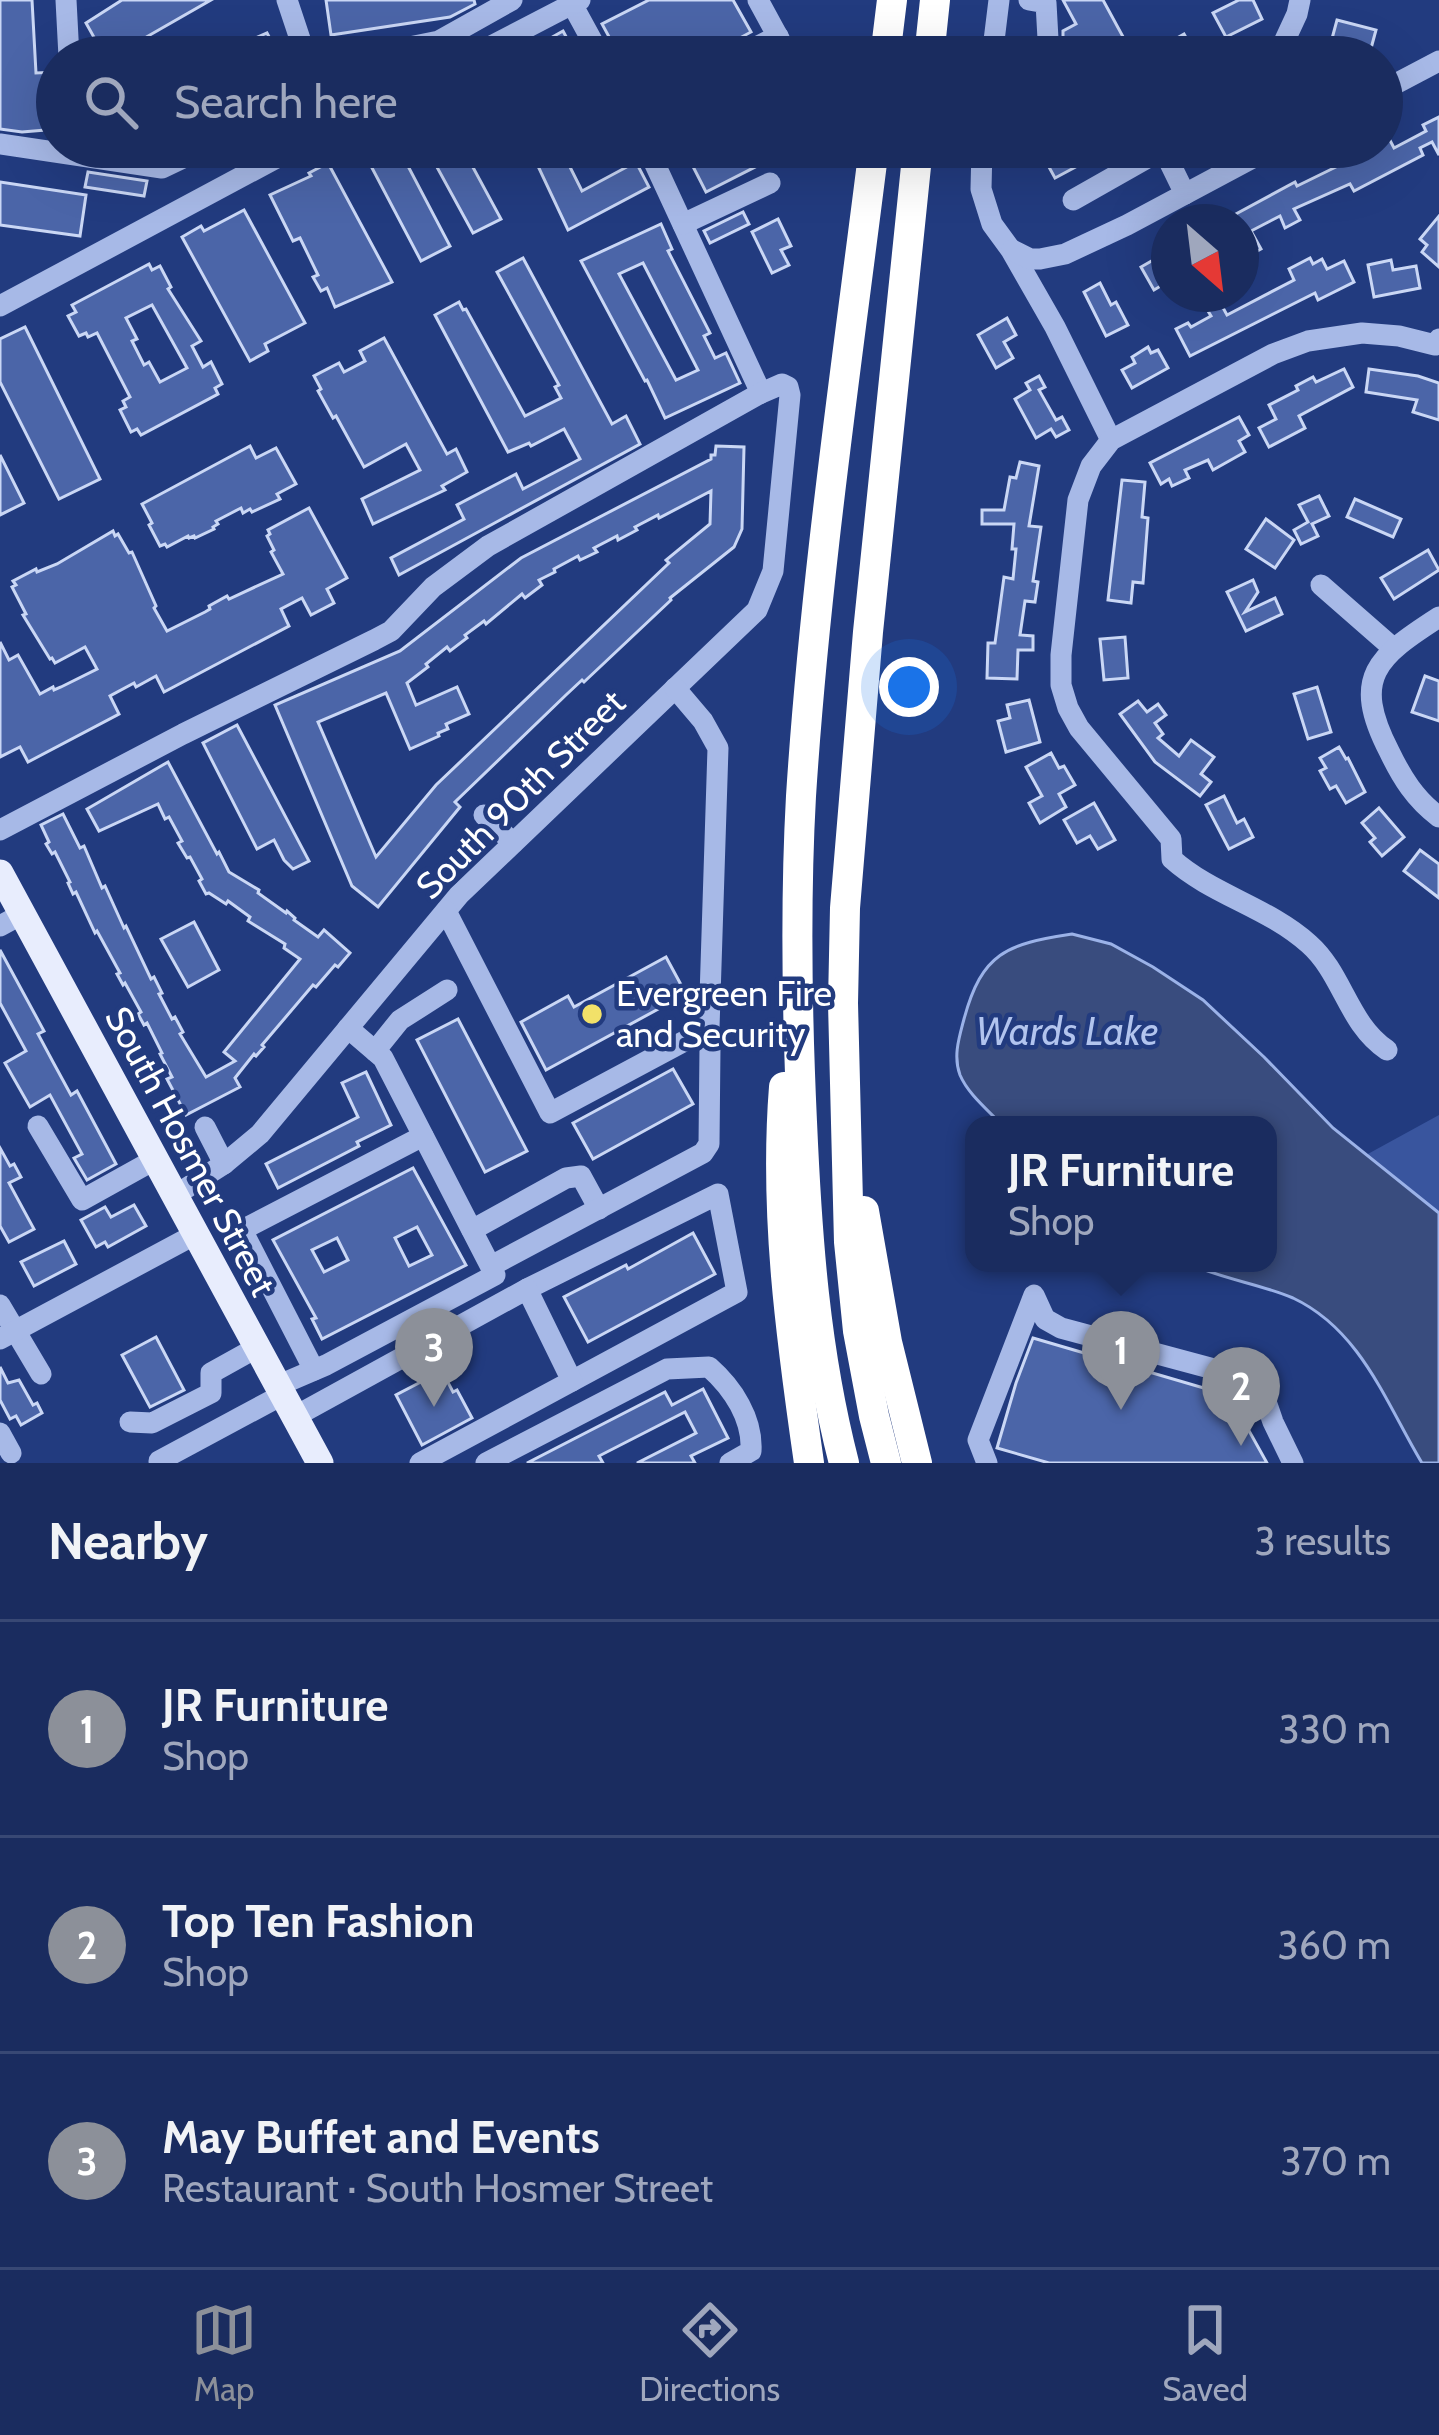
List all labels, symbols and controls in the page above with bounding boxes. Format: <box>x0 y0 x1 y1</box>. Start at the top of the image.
search box <box>36 36 1403 168</box>
icon: search <box>78 69 144 135</box>
text: Search here <box>174 75 398 129</box>
north arrow <box>1151 204 1259 312</box>
your location <box>879 657 939 717</box>
street label: South 90th Street <box>406 680 634 908</box>
place label: Evergreen Fire and Security <box>616 971 832 1056</box>
street label: South Hosmer Street <box>96 999 286 1303</box>
marker: Evergreen Fire and Security <box>579 1001 605 1027</box>
water label: Wards Lake <box>976 1007 1158 1055</box>
popup <box>965 1116 1277 1272</box>
text: JR Furniture <box>1008 1143 1234 1197</box>
text: Shop <box>1008 1197 1095 1245</box>
pin: 3 <box>395 1308 473 1407</box>
pin: 1 <box>1082 1311 1160 1410</box>
pin: 2 <box>1202 1347 1280 1446</box>
text: Nearby <box>48 1510 208 1572</box>
text: 3 results <box>1254 1517 1391 1565</box>
text: JR Furniture <box>162 1678 389 1732</box>
text: 1 <box>80 1705 94 1753</box>
text: 330 m <box>1279 1705 1391 1753</box>
text: Shop <box>162 1732 249 1780</box>
text: Top Ten Fashion <box>162 1894 474 1948</box>
text: 2 <box>77 1921 97 1969</box>
text: 360 m <box>1278 1921 1391 1969</box>
text: Shop <box>162 1948 249 1996</box>
text: May Buffet and Events <box>162 2110 600 2164</box>
text: 3 <box>76 2137 98 2185</box>
text: 370 m <box>1280 2137 1391 2185</box>
text: Restaurant · South Hosmer Street <box>162 2164 713 2212</box>
tab: Map <box>191 2297 257 2409</box>
tab: Directions <box>639 2297 780 2409</box>
tab: Saved <box>1162 2297 1248 2409</box>

